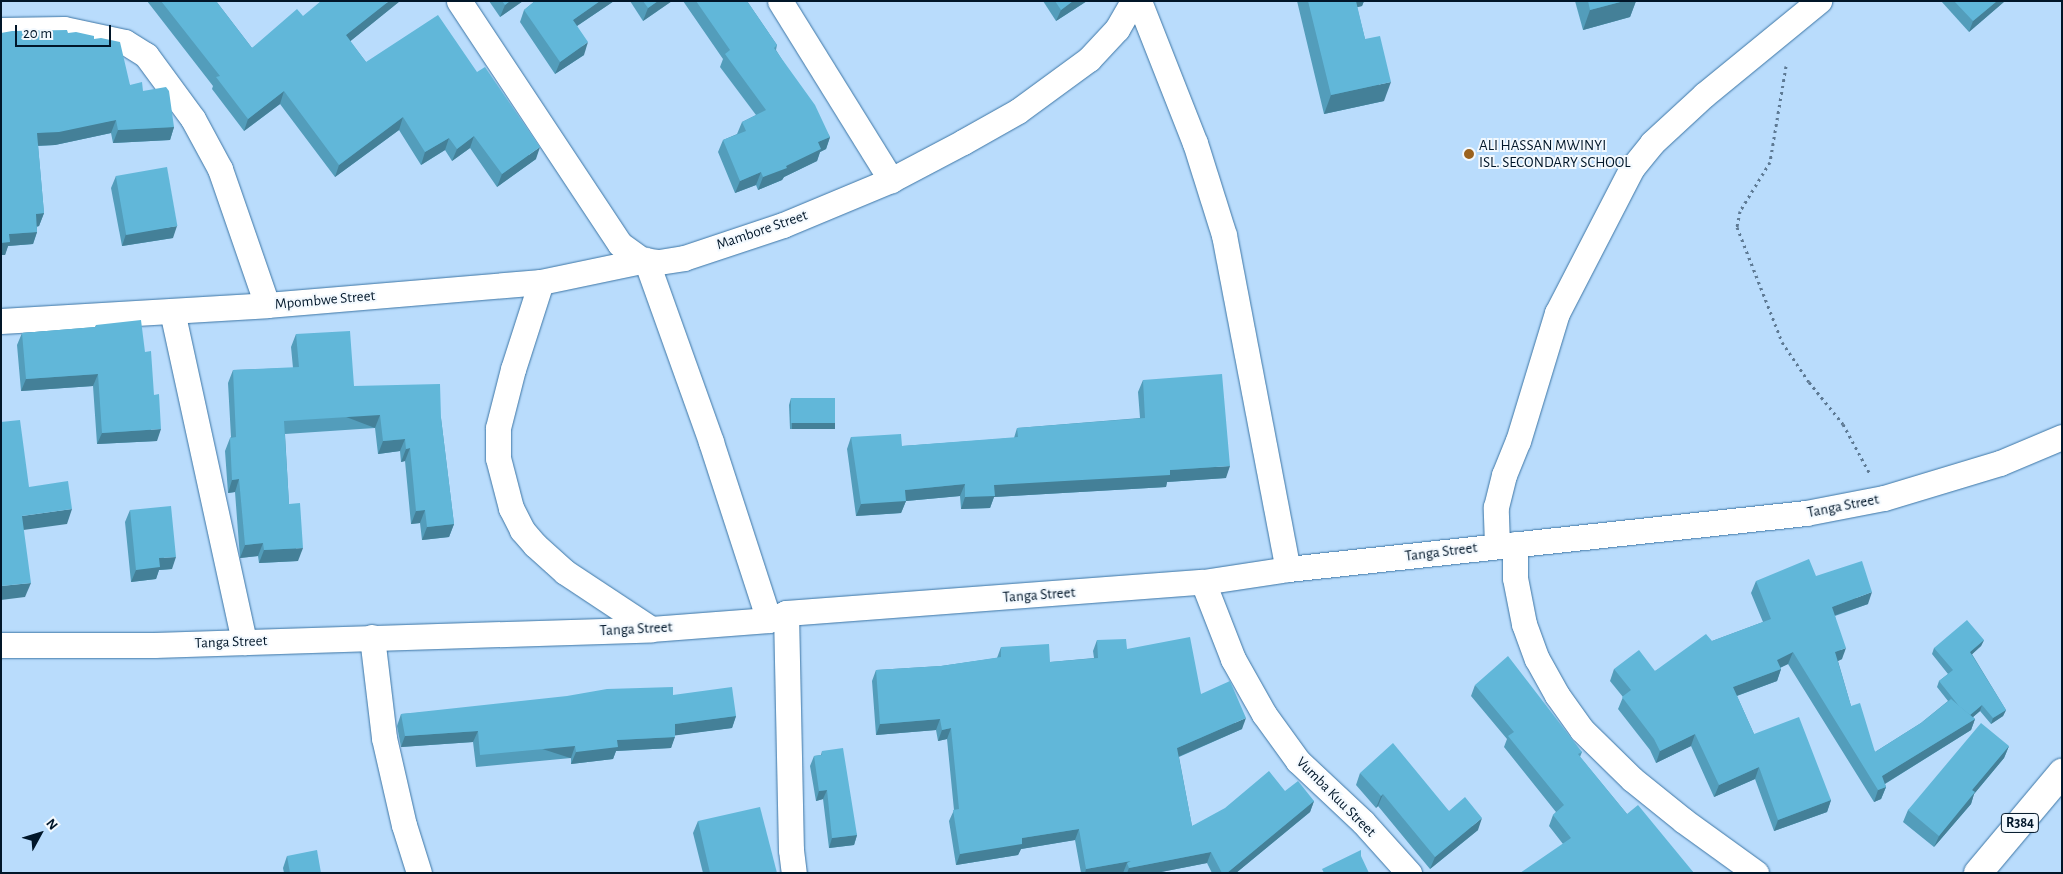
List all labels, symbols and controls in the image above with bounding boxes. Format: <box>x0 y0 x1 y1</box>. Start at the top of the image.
scale bar <box>18 15 114 47</box>
text: 20 m <box>23 26 52 41</box>
place label: ALI HASSAN MWINYI ISL. SECONDARY SCHOOL <box>1479 136 1630 171</box>
marker: ALI HASSAN MWINYI ISL. SECONDARY SCHOOL <box>1463 148 1475 160</box>
street label: Mambore Street <box>714 206 810 254</box>
street label: Mpombwe Street <box>274 287 376 313</box>
street label: Tanga Street <box>1806 490 1880 522</box>
street label: Tanga Street <box>1404 539 1478 565</box>
street label: Tanga Street <box>1002 583 1076 607</box>
street label: Tanga Street <box>599 618 673 640</box>
street label: Tanga Street <box>194 632 268 652</box>
street label: Vumba Kuu Street <box>1292 753 1380 841</box>
north arrow <box>15 809 65 859</box>
road number: R384 <box>2000 811 2040 834</box>
text: N <box>43 816 60 833</box>

